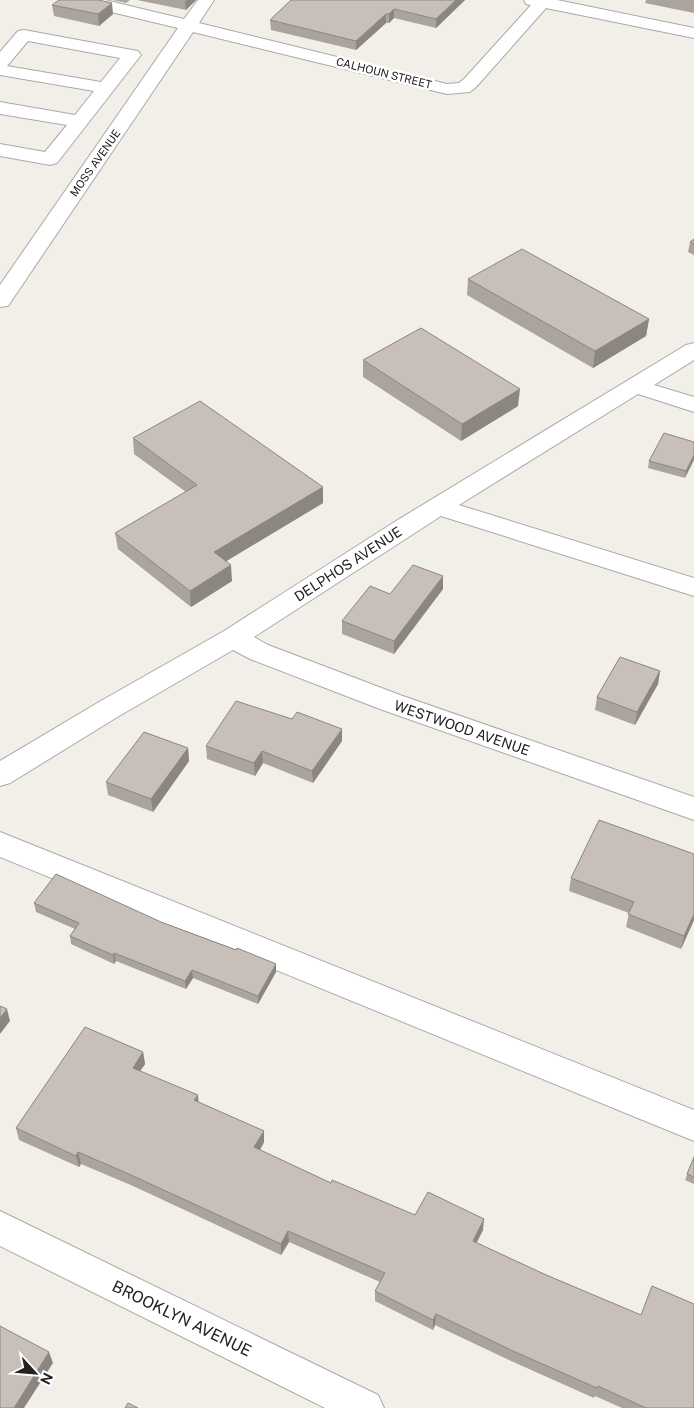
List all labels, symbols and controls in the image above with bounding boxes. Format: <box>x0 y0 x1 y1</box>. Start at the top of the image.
street label: CALHOUN STREET <box>335 55 434 91</box>
street label: MOSS AVENUE <box>67 127 123 199</box>
street label: DELPHOS AVENUE <box>291 523 405 605</box>
street label: WESTWOOD AVENUE <box>392 697 532 759</box>
street label: BROOKLYN AVENUE <box>109 1276 255 1360</box>
north arrow <box>10 1348 60 1398</box>
text: N <box>37 1370 56 1387</box>

